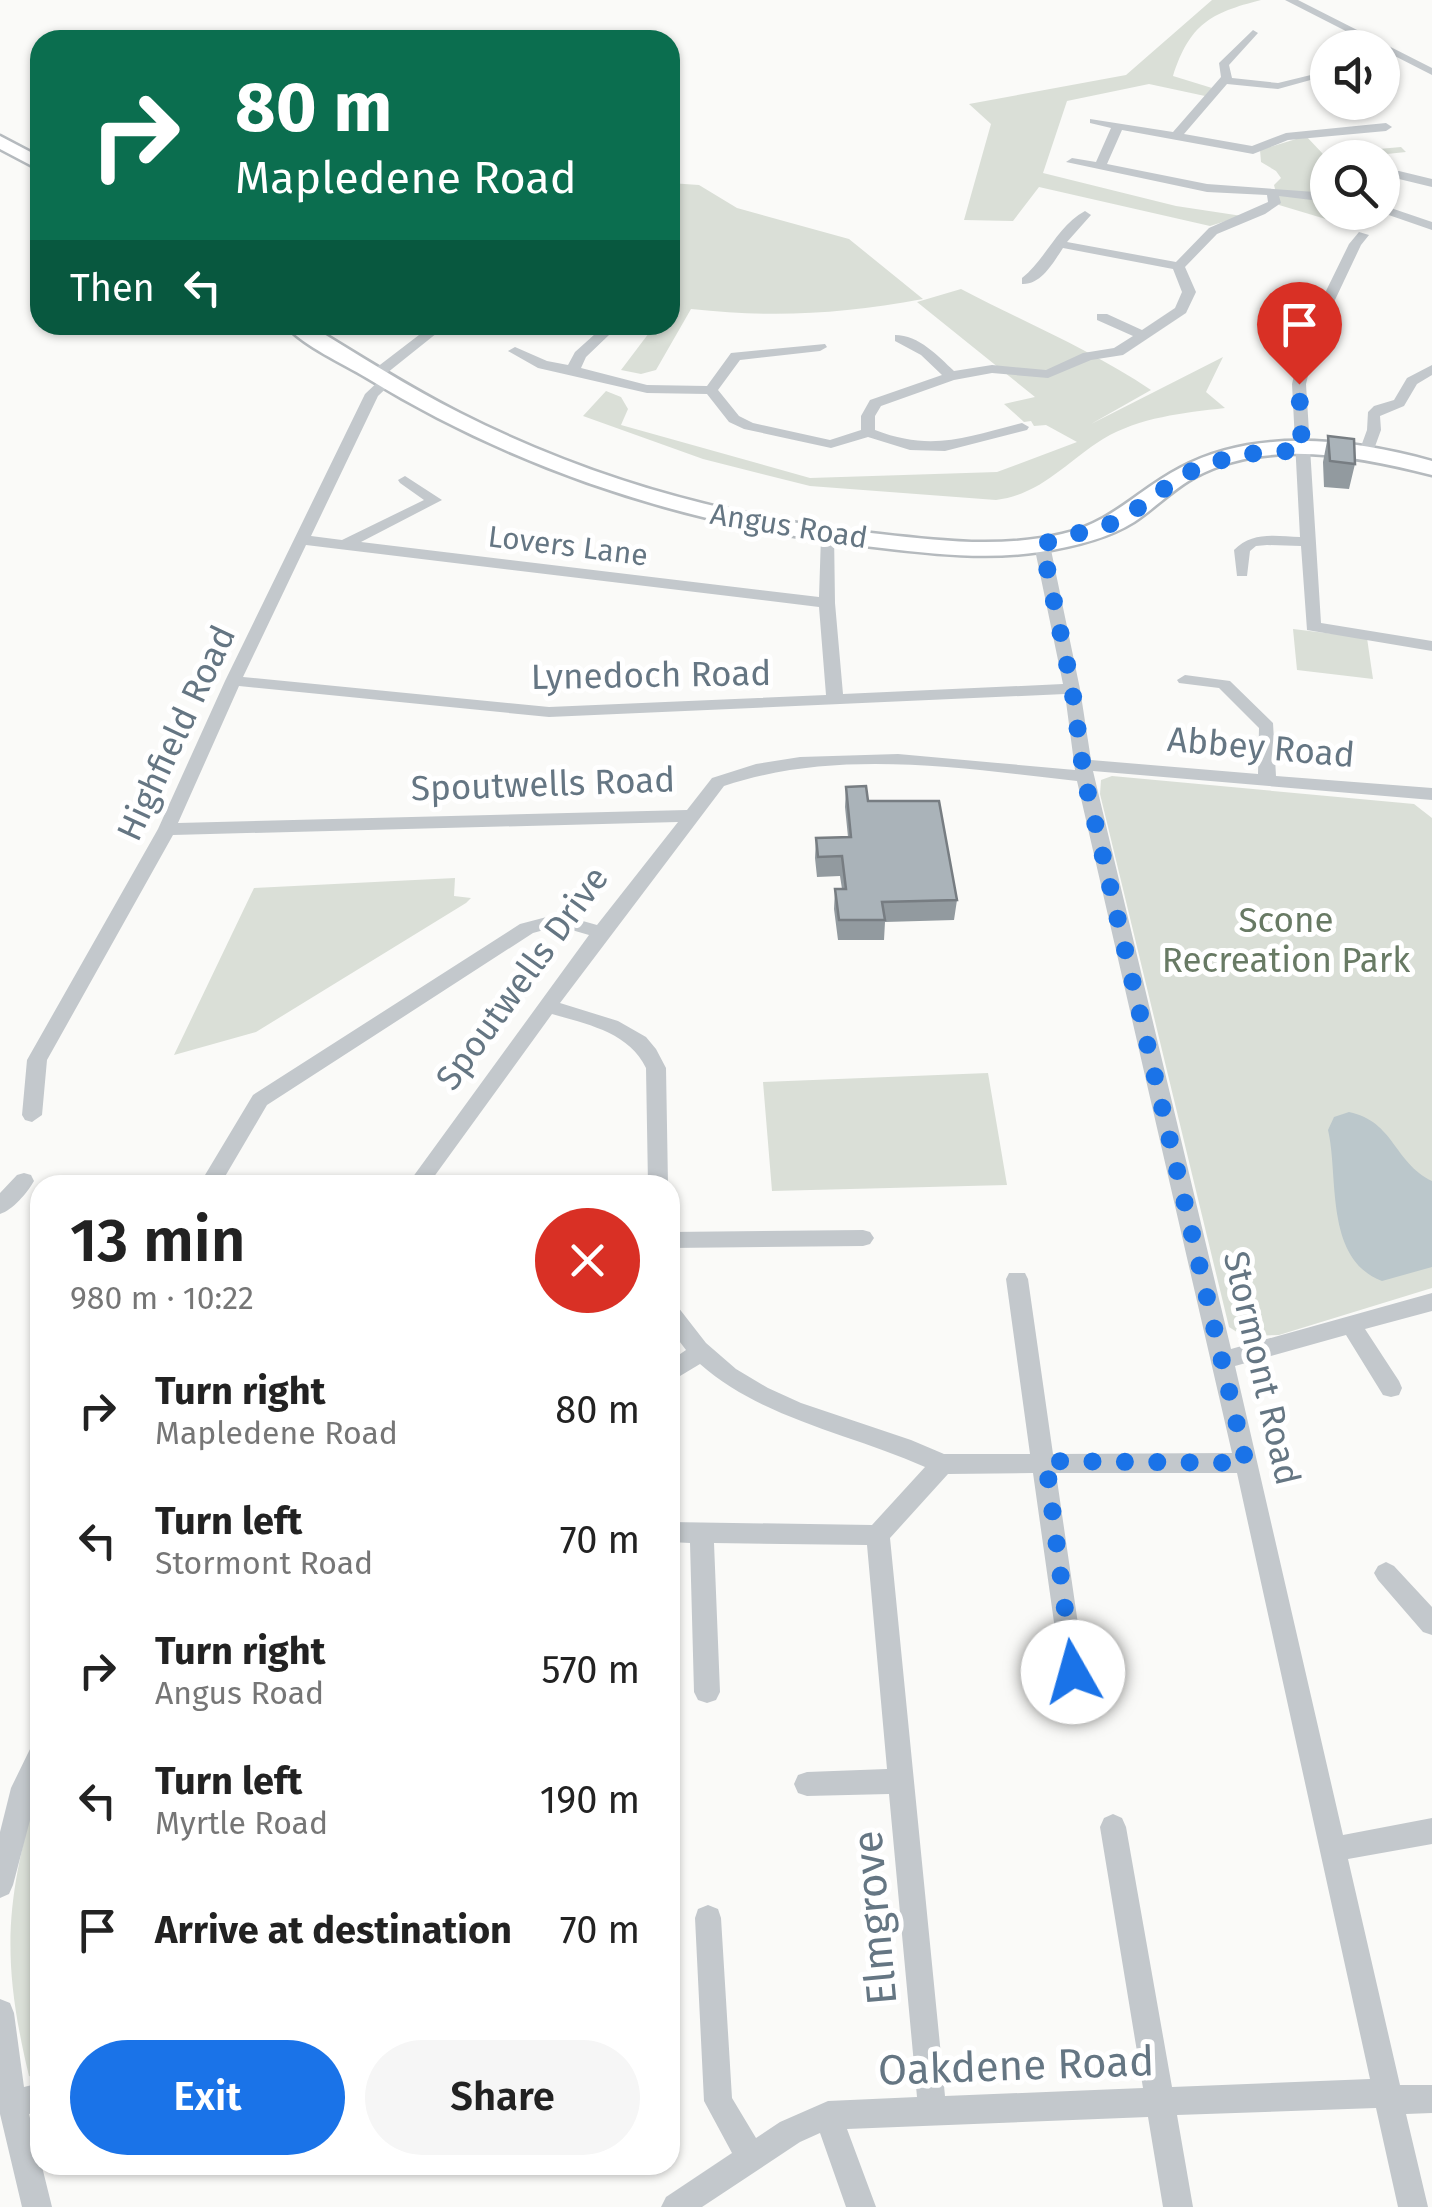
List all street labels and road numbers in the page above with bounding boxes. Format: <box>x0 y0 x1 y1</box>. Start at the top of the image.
street label: Angus Road <box>708 496 870 556</box>
street label: Lovers Lane <box>486 518 650 574</box>
street label: Highfield Road <box>108 619 244 847</box>
street label: Lynedoch Road <box>530 652 772 698</box>
street label: Abbey Road <box>1166 718 1356 776</box>
street label: Spoutwells Road <box>410 758 676 810</box>
street label: Spoutwells Drive <box>427 858 617 1098</box>
street label: Stormont Road <box>1215 1247 1309 1489</box>
street label: Elmgrove <box>842 1829 908 2007</box>
street label: Oakdene Road <box>877 2036 1155 2096</box>

